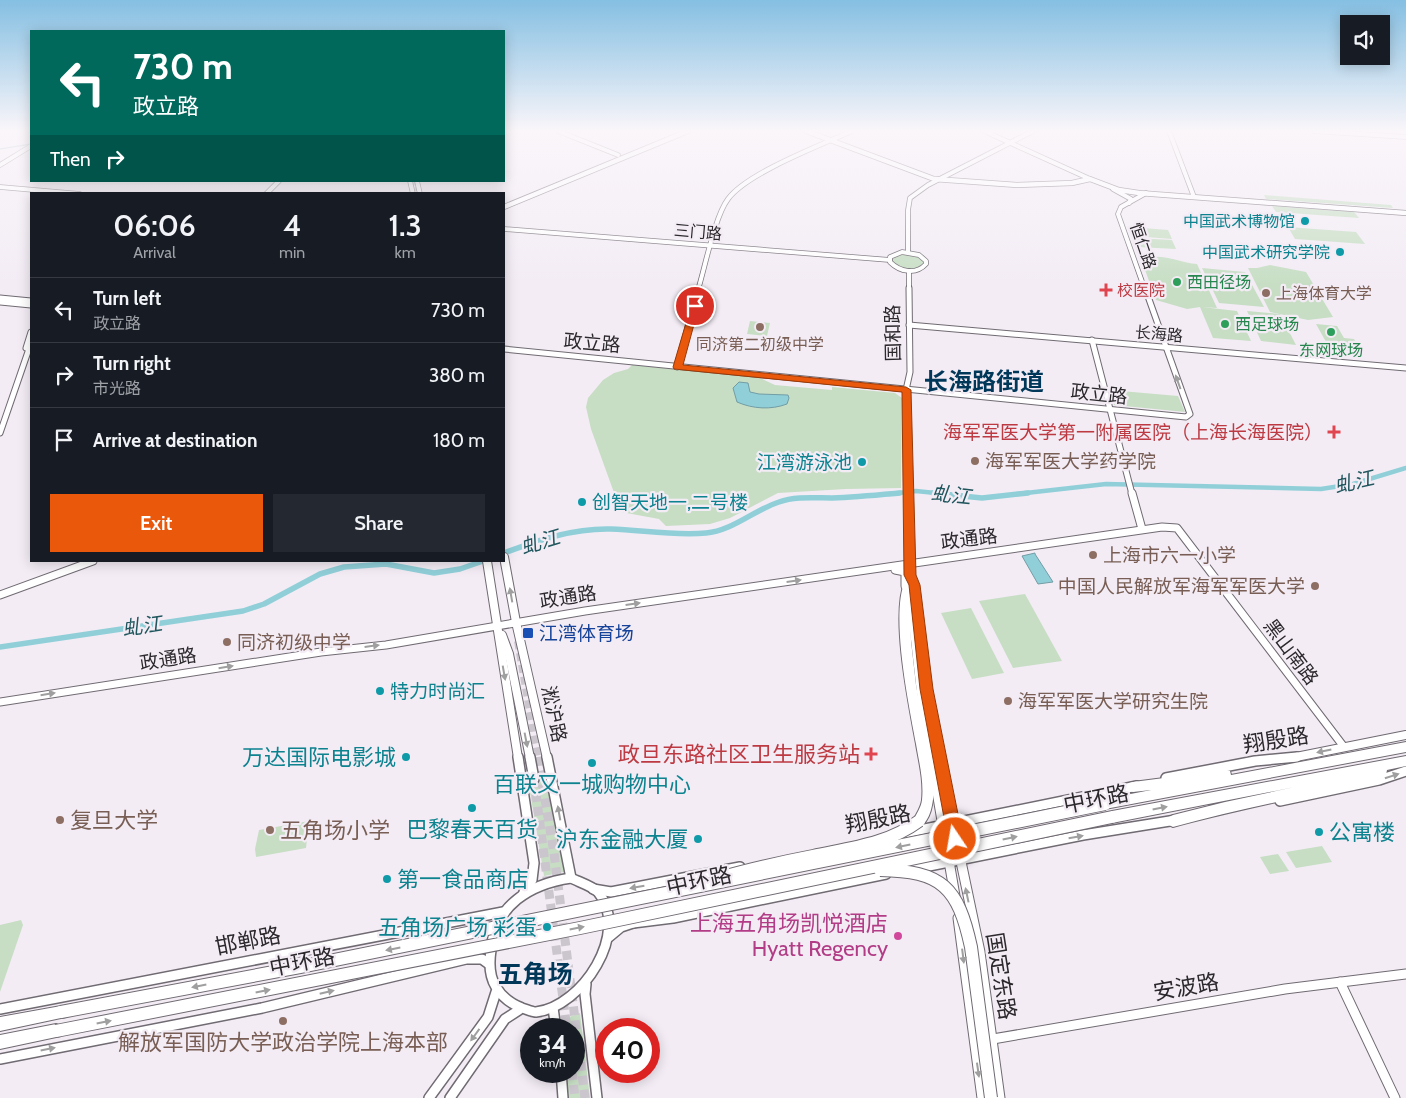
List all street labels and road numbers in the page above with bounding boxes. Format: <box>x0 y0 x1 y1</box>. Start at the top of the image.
street label: 三门路 <box>673 220 723 244</box>
street label: 恒仁路 <box>1126 220 1160 272</box>
street label: 国和路 <box>881 304 905 362</box>
street label: 长海路 <box>1134 322 1184 346</box>
street label: 政立路 <box>563 329 621 357</box>
street label: 政立路 <box>1069 380 1129 408</box>
street label: 政通路 <box>939 524 999 554</box>
street label: 政通路 <box>538 581 598 613</box>
street label: 黑山南路 <box>1259 615 1323 689</box>
street label: 政通路 <box>138 643 198 675</box>
street label: 淞沪路 <box>537 684 571 744</box>
street label: 翔殷路 <box>1241 722 1311 758</box>
street label: 中环路 <box>1061 779 1131 819</box>
street label: 翔殷路 <box>843 799 913 839</box>
street label: 中环路 <box>664 861 734 901</box>
street label: 邯郸路 <box>213 921 283 961</box>
street label: 国定东路 <box>981 930 1021 1022</box>
street label: 中环路 <box>267 942 337 982</box>
street label: 安波路 <box>1151 968 1221 1006</box>

